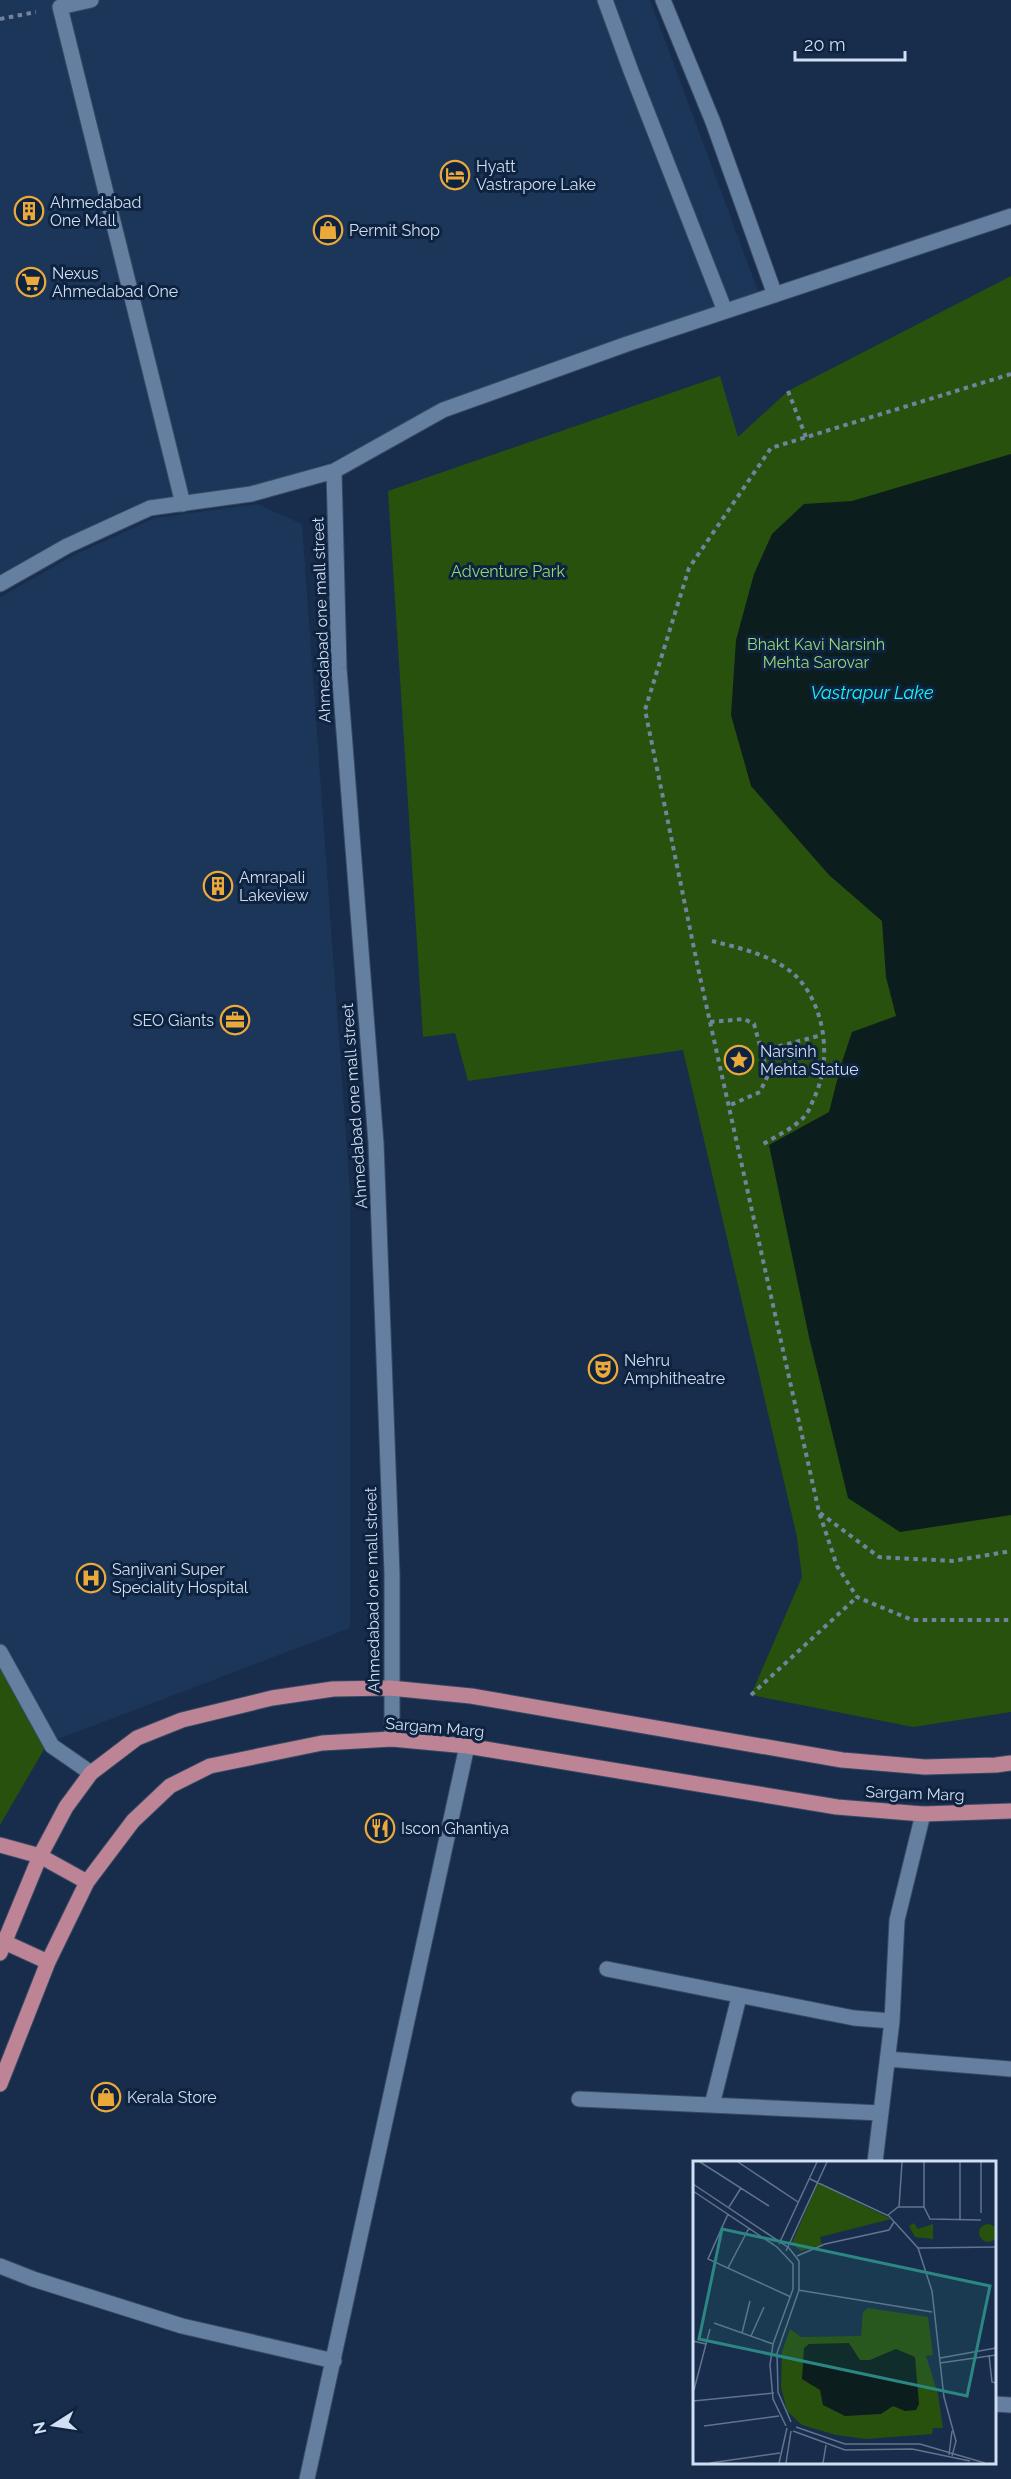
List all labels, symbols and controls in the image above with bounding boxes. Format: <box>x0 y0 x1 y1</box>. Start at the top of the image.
scale bar <box>795 24 904 62</box>
text: 20 m <box>804 34 846 55</box>
place label: Hyatt Vastrapore Lake <box>476 157 596 194</box>
hotel icon: Hyatt Vastrapore Lake <box>439 159 471 191</box>
place label: Ahmedabad One Mall <box>50 193 142 230</box>
building icon: Ahmedabad One Mall <box>13 195 45 227</box>
shop icon: Permit Shop <box>312 214 344 246</box>
place label: Permit Shop <box>349 221 440 240</box>
place label: Nexus Ahmedabad One <box>52 264 178 301</box>
supermarket icon: Nexus Ahmedabad One <box>15 266 47 298</box>
street label: Ahmedabad one mall street <box>308 516 335 723</box>
park label: Adventure Park <box>451 562 565 581</box>
park label: Bhakt Kavi Narsinh Mehta Sarovar <box>747 635 885 672</box>
water label: Vastrapur Lake <box>810 682 934 703</box>
place label: Amrapali Lakeview <box>239 868 308 905</box>
building icon: Amrapali Lakeview <box>202 870 234 902</box>
street label: Ahmedabad one mall street <box>338 1002 371 1209</box>
office icon: SEO Giants <box>219 1004 251 1036</box>
place label: SEO Giants <box>133 1011 214 1030</box>
place label: Narsinh Mehta Statue <box>760 1042 859 1079</box>
place icon: Narsinh Mehta Statue <box>723 1044 755 1076</box>
place label: Nehru Amphitheatre <box>624 1351 725 1388</box>
theatre icon: Nehru Amphitheatre <box>587 1353 619 1385</box>
street label: Ahmedabad one mall street <box>361 1486 384 1693</box>
place label: Sanjivani Super Speciality Hospital <box>112 1560 249 1597</box>
hospital icon: Sanjivani Super Speciality Hospital <box>75 1562 107 1594</box>
street label: Sargam Marg <box>385 1714 485 1741</box>
street label: Sargam Marg <box>865 1782 965 1805</box>
restaurant icon: Iscon Ghantiya <box>364 1812 396 1844</box>
place label: Iscon Ghantiya <box>401 1819 509 1838</box>
shop icon: Kerala Store <box>90 2081 122 2113</box>
place label: Kerala Store <box>127 2088 217 2107</box>
inset map <box>693 2161 996 2464</box>
north arrow <box>24 2395 84 2455</box>
text: N <box>29 2420 50 2436</box>

